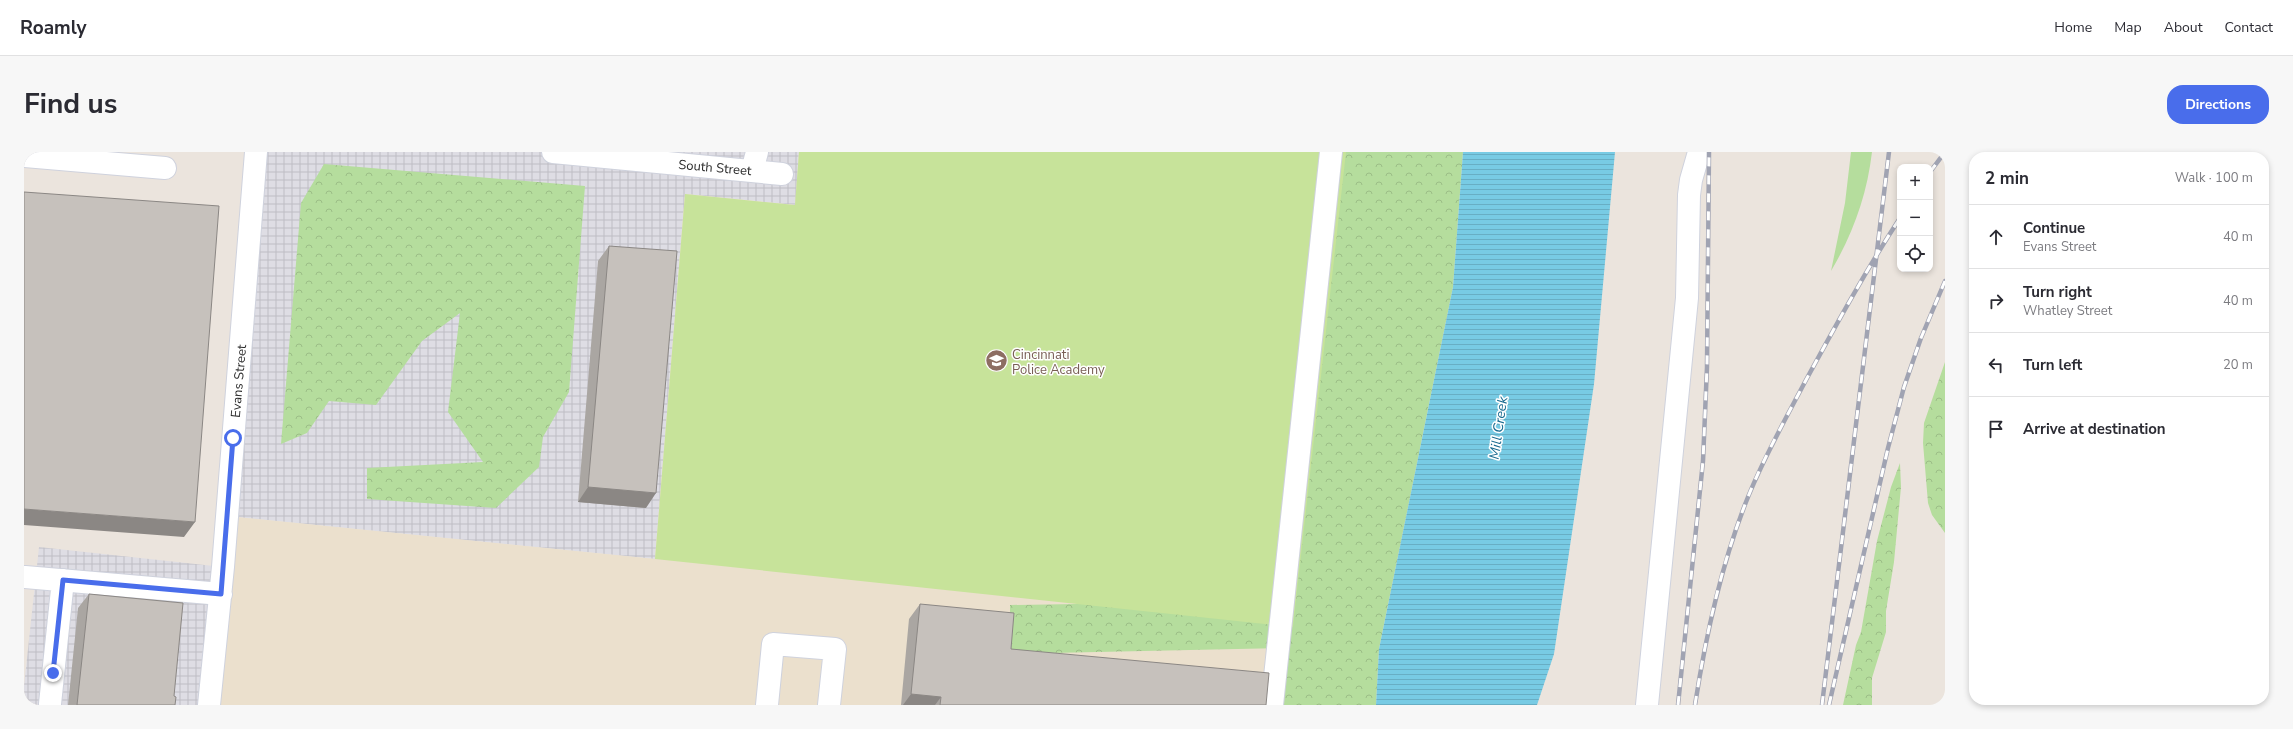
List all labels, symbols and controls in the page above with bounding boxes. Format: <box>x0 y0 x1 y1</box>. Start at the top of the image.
text: Roamly <box>20 15 87 41</box>
text: Home <box>2054 18 2092 37</box>
text: Map <box>2114 18 2142 37</box>
text: About <box>2164 18 2203 37</box>
text: Contact <box>2225 18 2273 37</box>
text: Find us <box>24 85 118 123</box>
button: Directions <box>2167 85 2269 124</box>
street label: South Street <box>678 156 753 180</box>
map controls <box>1897 164 1933 272</box>
button: + <box>1897 164 1933 200</box>
text: 2 min <box>1985 167 2029 190</box>
text: Walk · 100 m <box>2175 169 2253 187</box>
button: − <box>1897 200 1933 236</box>
text: Continue <box>2023 218 2085 238</box>
icon: ahead <box>1985 226 2007 248</box>
text: 40 m <box>2223 228 2253 246</box>
button: locate <box>1897 236 1933 272</box>
text: Evans Street <box>2023 238 2096 256</box>
text: Turn right <box>2023 282 2092 302</box>
icon: right <box>1985 290 2007 312</box>
text: 40 m <box>2223 292 2253 310</box>
text: Whatley Street <box>2023 302 2112 320</box>
street label: Evans Street <box>227 343 251 418</box>
place label: Cincinnati Police Academy <box>1012 346 1105 379</box>
school or university icon: Cincinnati Police Academy <box>984 348 1010 374</box>
icon: left <box>1985 354 2007 376</box>
text: Turn left <box>2023 355 2082 375</box>
text: 20 m <box>2223 356 2253 374</box>
water label: Mill Creek <box>1485 394 1512 461</box>
icon: arrive <box>1985 418 2007 440</box>
text: Arrive at destination <box>2023 419 2166 439</box>
route start <box>224 429 242 447</box>
route end <box>44 664 62 682</box>

